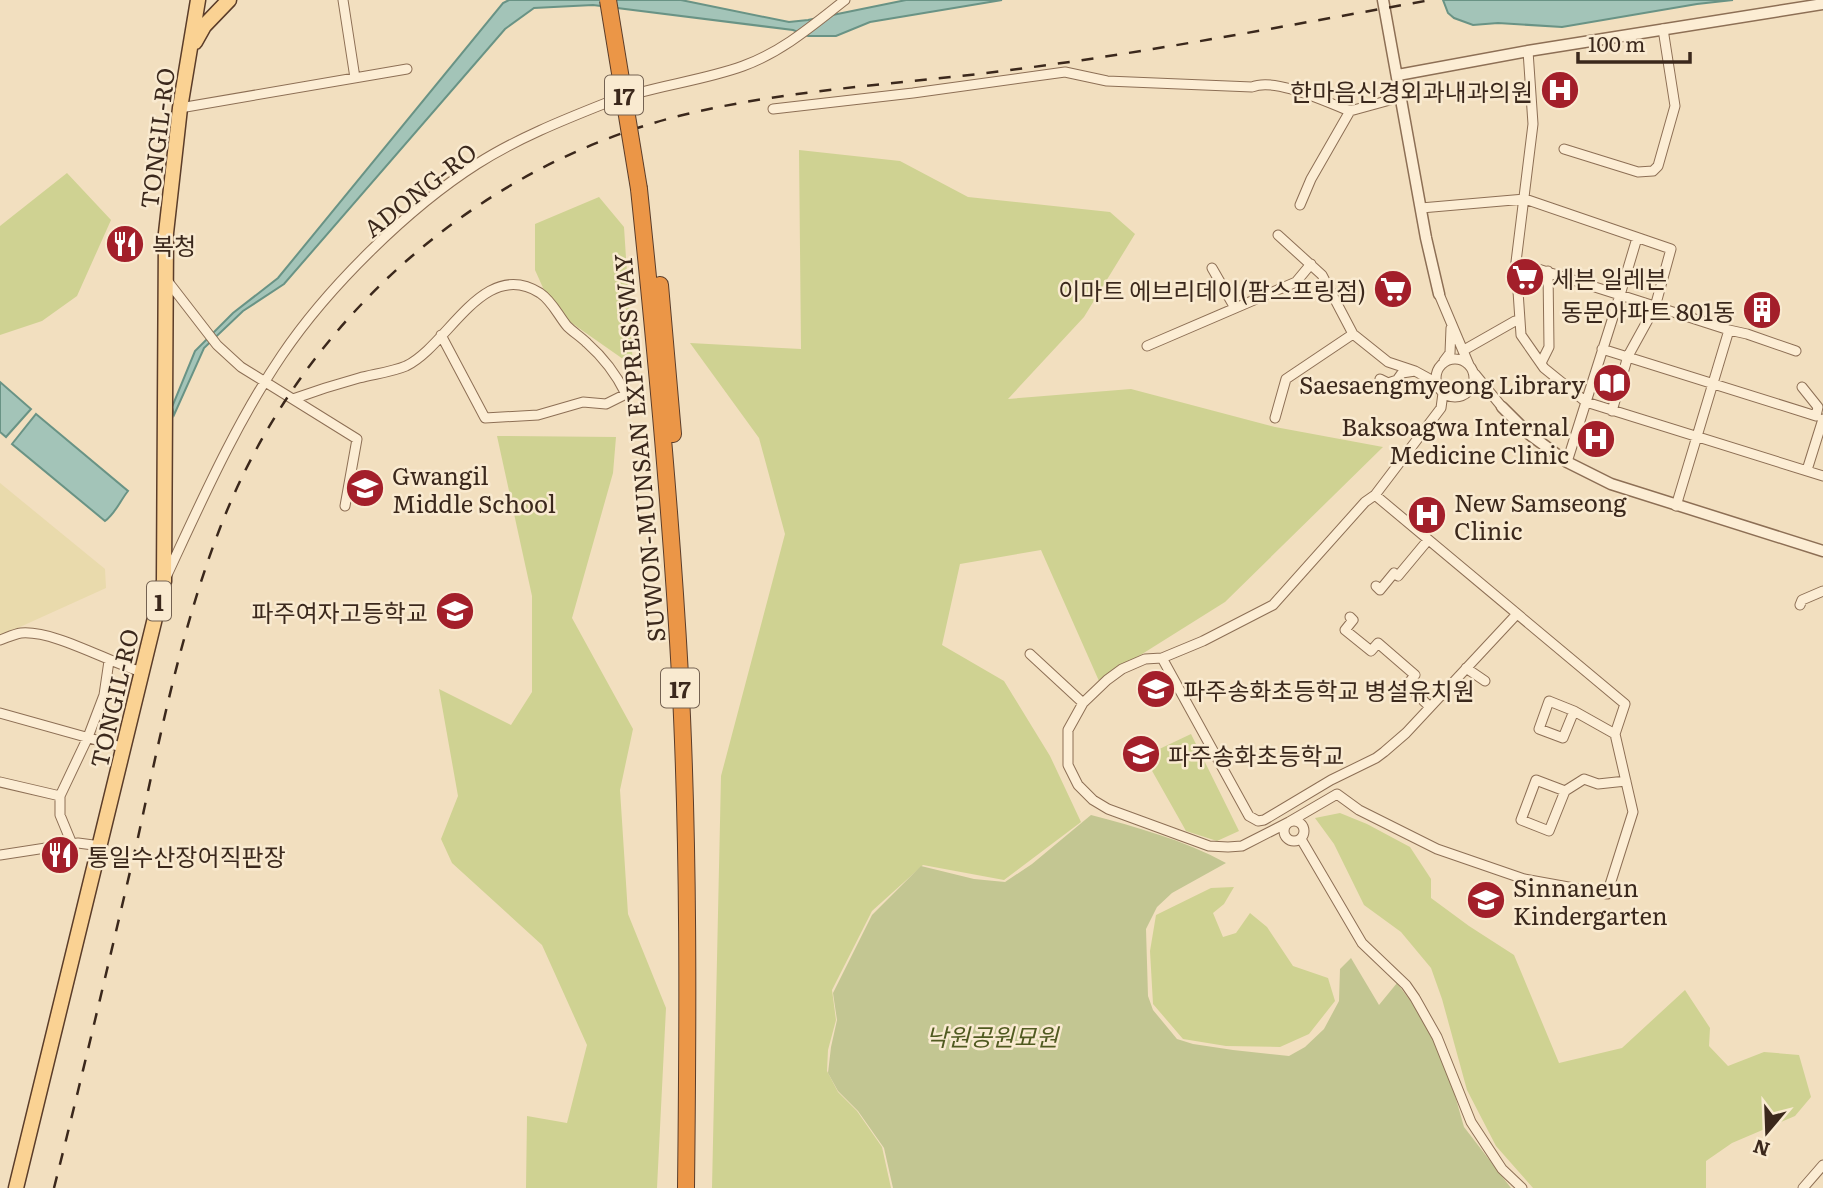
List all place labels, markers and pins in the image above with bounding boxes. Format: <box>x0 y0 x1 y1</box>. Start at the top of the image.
hospital icon: 한마음신경외과내과의원 <box>1539 69 1581 111</box>
place label: 한마음신경외과내과의원 <box>1290 73 1533 108</box>
restaurant icon: 복청 <box>104 223 146 265</box>
place label: 복청 <box>152 227 196 262</box>
supermarket icon: 세븐 일레븐 <box>1504 256 1546 298</box>
place label: 세븐 일레븐 <box>1552 260 1667 295</box>
supermarket icon: 이마트 에브리데이(팜스프링점) <box>1372 268 1414 310</box>
place label: 이마트 에브리데이(팜스프링점) <box>1058 272 1366 307</box>
building icon: 동문아파트 801동 <box>1741 289 1783 331</box>
place label: 동문아파트 801동 <box>1561 293 1735 328</box>
library icon: Saesaengmyeong Library <box>1591 362 1633 404</box>
place label: Saesaengmyeong Library <box>1299 366 1585 401</box>
place label: Baksoagwa Internal Medicine Clinic <box>1341 408 1569 471</box>
hospital icon: Baksoagwa Internal Medicine Clinic <box>1575 418 1617 460</box>
place label: Gwangil Middle School <box>392 457 556 520</box>
school or university icon: Gwangil Middle School <box>344 467 386 509</box>
place label: New Samseong Clinic <box>1454 484 1627 547</box>
hospital icon: New Samseong Clinic <box>1406 494 1448 536</box>
school or university icon: 파주여자고등학교 <box>434 590 476 632</box>
place label: 파주여자고등학교 <box>251 594 428 629</box>
school or university icon: 파주송화초등학교 병설유치원 <box>1135 668 1177 710</box>
place label: 파주송화초등학교 병설유치원 <box>1183 672 1475 707</box>
school or university icon: 파주송화초등학교 <box>1120 733 1162 775</box>
place label: 파주송화초등학교 <box>1168 737 1345 772</box>
restaurant icon: 통일수산장어직판장 <box>39 834 81 876</box>
place label: 통일수산장어직판장 <box>87 838 286 873</box>
place label: Sinnaneun Kindergarten <box>1513 869 1668 932</box>
school or university icon: Sinnaneun Kindergarten <box>1465 879 1507 921</box>

